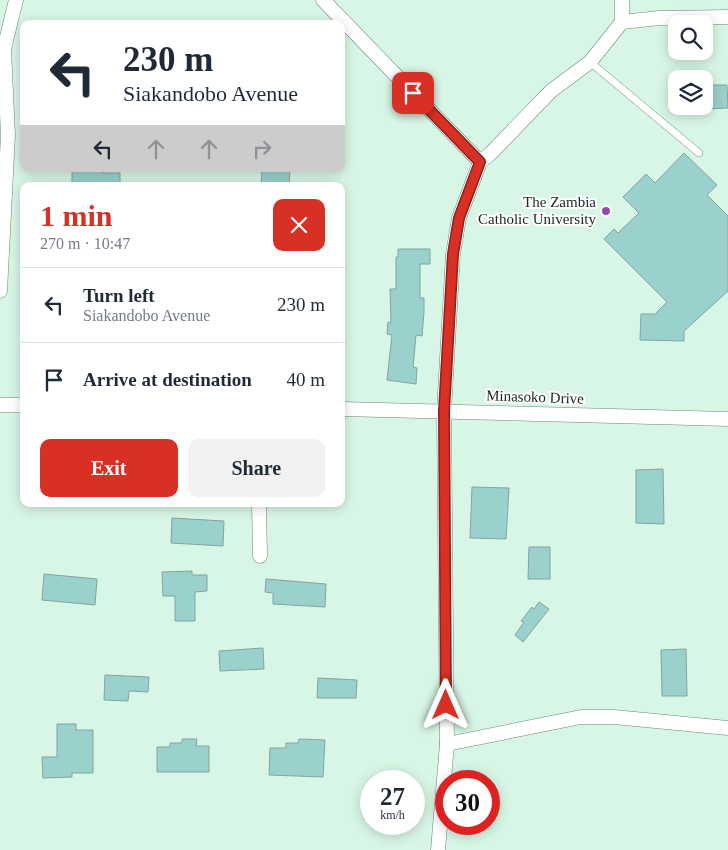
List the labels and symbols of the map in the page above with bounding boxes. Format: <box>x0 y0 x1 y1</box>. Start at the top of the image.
pin <box>392 72 434 114</box>
place label: The Zambia Catholic University <box>478 194 596 227</box>
marker: The Zambia Catholic University <box>600 205 612 217</box>
street label: Minasoko Drive <box>486 387 585 407</box>
position arrow <box>419 678 471 730</box>
speed limit sign: 30 <box>435 770 500 835</box>

